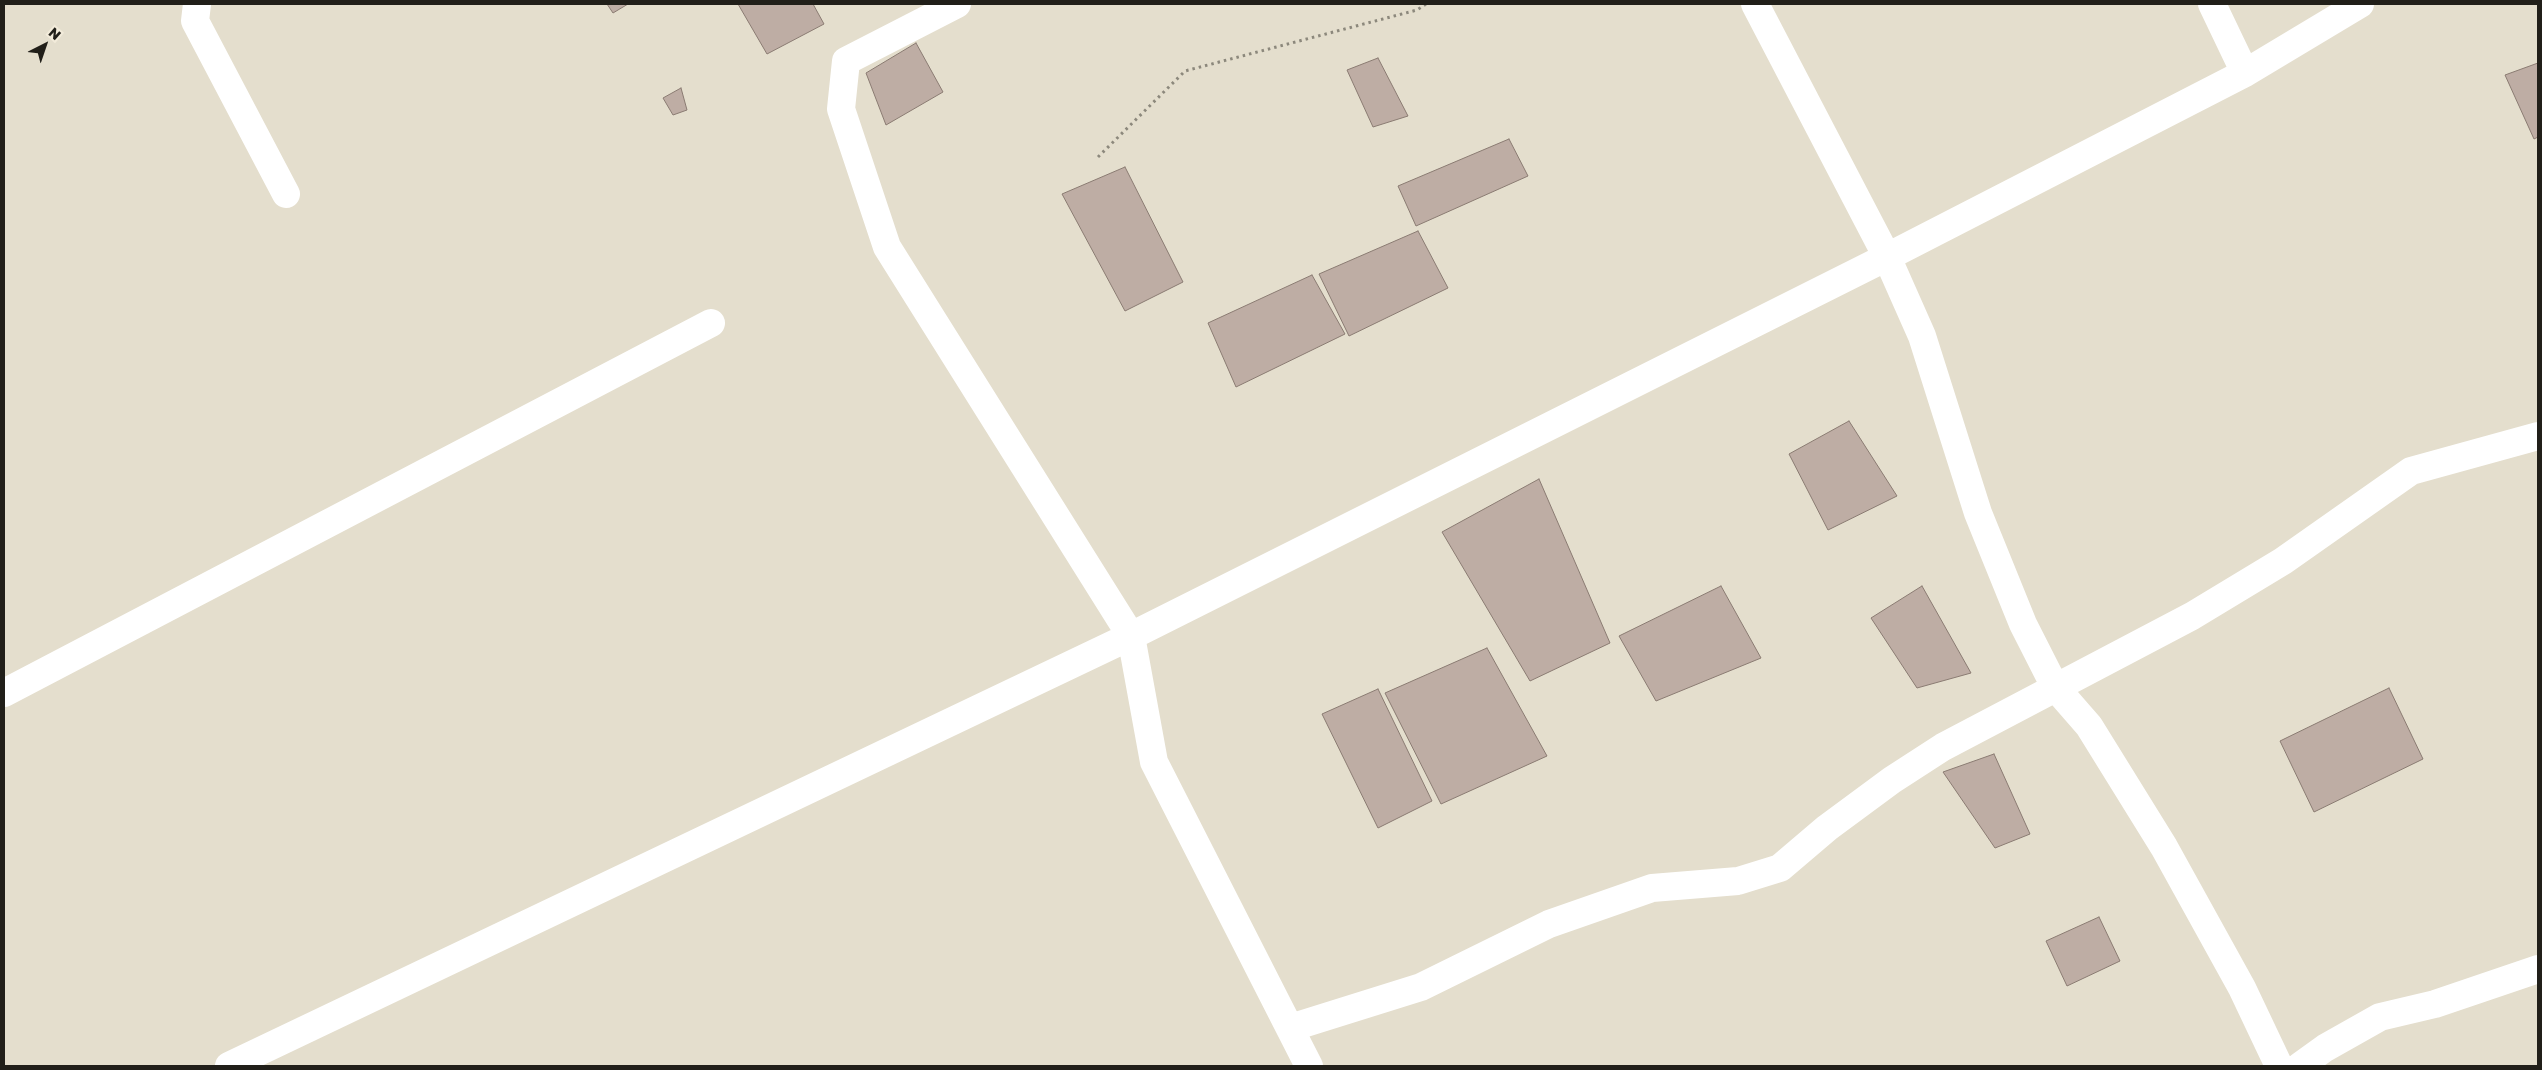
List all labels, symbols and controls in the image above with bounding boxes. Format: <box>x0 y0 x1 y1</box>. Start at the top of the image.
north arrow <box>20 20 70 70</box>
text: N <box>46 23 65 43</box>

